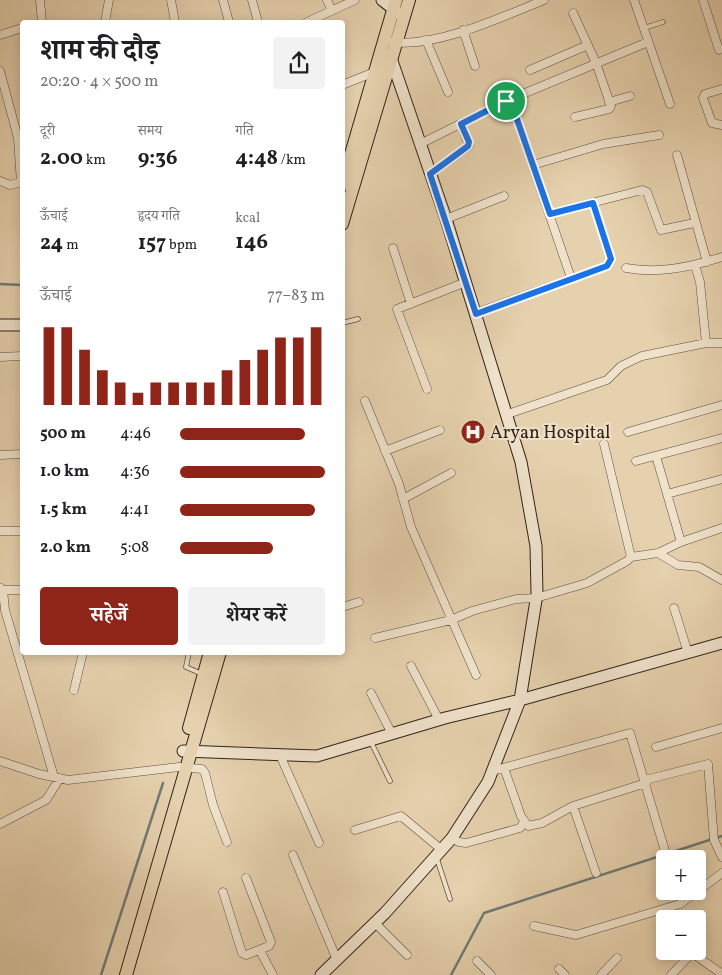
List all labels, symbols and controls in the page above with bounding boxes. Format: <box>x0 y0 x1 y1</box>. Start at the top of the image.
text: शाम की दौड़ <box>40 32 159 71</box>
button: share <box>273 37 325 89</box>
text: 20:20 · 4 × 500 m <box>40 71 158 93</box>
pin <box>485 80 527 122</box>
icon: arrive <box>492 87 520 115</box>
text: दूरी <box>40 122 55 141</box>
text: समय <box>138 122 162 141</box>
text: गति <box>235 122 254 141</box>
text: 2.00 <box>40 144 83 173</box>
text: 9:36 <box>138 144 177 173</box>
text: 4:48 <box>235 144 278 173</box>
text: km <box>83 151 106 170</box>
text: /km <box>278 151 306 170</box>
text: ऊँचाई <box>40 207 68 226</box>
text: हृदय गति <box>138 207 180 226</box>
text: kcal <box>235 209 260 228</box>
text: 146 <box>235 228 268 257</box>
text: 24 <box>40 229 63 258</box>
text: 157 <box>138 229 166 258</box>
text: m <box>63 236 79 255</box>
text: bpm <box>166 236 197 255</box>
text: ऊँचाई <box>40 285 72 307</box>
text: 77–83 m <box>267 285 325 307</box>
hospital icon: Aryan Hospital <box>460 419 486 445</box>
place label: Aryan Hospital <box>490 421 611 446</box>
text: 500 m <box>40 423 86 445</box>
text: 4:46 <box>120 423 151 445</box>
text: 1.0 km <box>40 461 89 483</box>
text: 4:36 <box>120 461 150 483</box>
text: 1.5 km <box>40 499 87 521</box>
text: 4:41 <box>120 499 149 521</box>
text: 2.0 km <box>40 537 91 559</box>
text: 5:08 <box>120 537 149 559</box>
button: सहेजें <box>40 587 178 645</box>
button: शेयर करें <box>188 587 325 645</box>
map controls <box>656 850 706 960</box>
button: + <box>656 850 706 900</box>
button: − <box>656 910 706 960</box>

